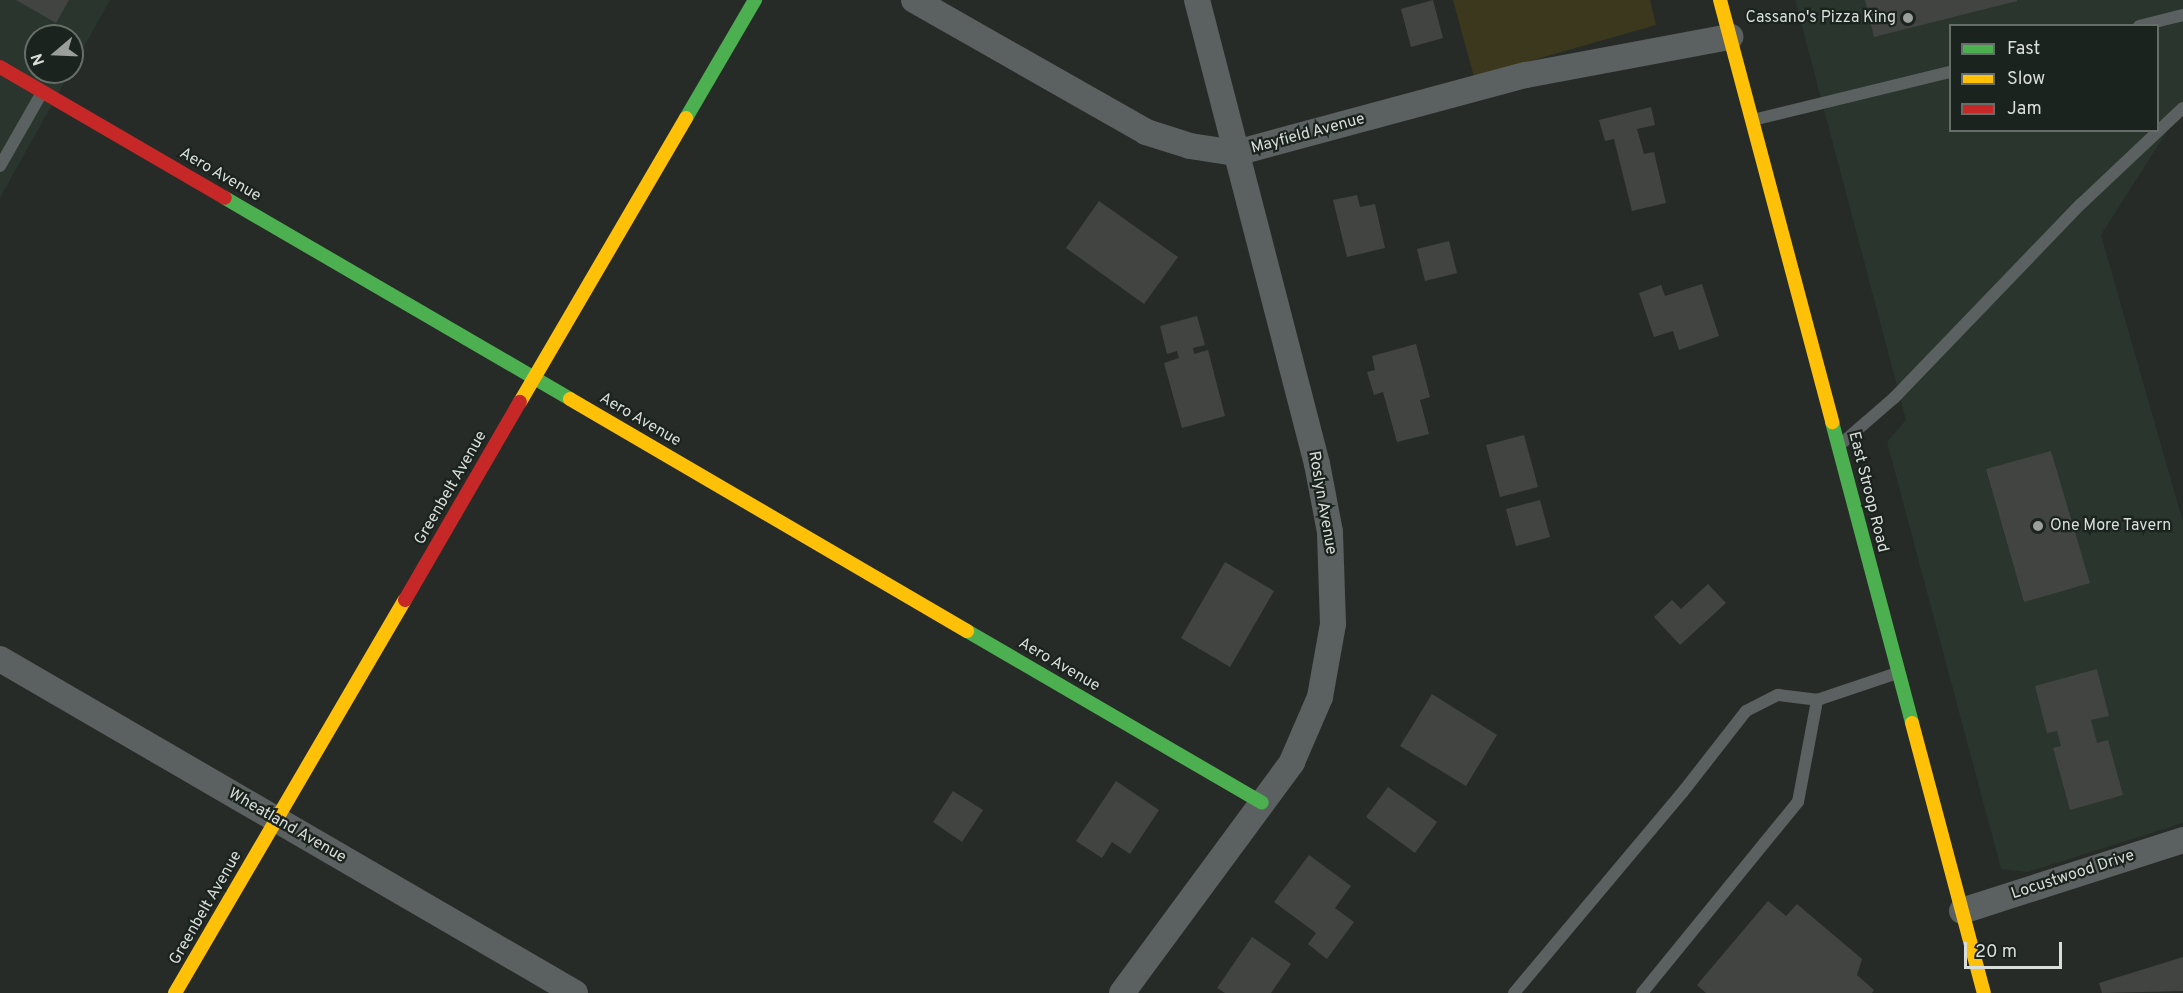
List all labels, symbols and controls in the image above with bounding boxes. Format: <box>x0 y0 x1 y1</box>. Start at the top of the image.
place label: Cassano's Pizza King <box>1746 8 1896 28</box>
marker: Cassano's Pizza King <box>1901 11 1915 25</box>
north arrow <box>24 24 84 84</box>
legend <box>1949 24 2159 132</box>
text: Fast <box>2007 38 2040 61</box>
text: N <box>28 51 50 68</box>
text: Slow <box>2007 68 2045 91</box>
text: Jam <box>2007 98 2042 121</box>
street label: Mayfield Avenue <box>1249 110 1367 158</box>
street label: Aero Avenue <box>176 144 264 206</box>
street label: Aero Avenue <box>596 389 684 451</box>
street label: Greenbelt Avenue <box>410 427 492 549</box>
street label: East Stroop Road <box>1844 430 1892 554</box>
street label: Roslyn Avenue <box>1303 449 1341 557</box>
place label: One More Tavern <box>2050 516 2172 536</box>
marker: One More Tavern <box>2031 519 2045 533</box>
street label: Aero Avenue <box>1015 634 1103 696</box>
street label: Wheatland Avenue <box>224 784 350 868</box>
street label: Locustwood Drive <box>2009 846 2137 904</box>
street label: Greenbelt Avenue <box>165 847 247 969</box>
scale bar <box>1967 930 2064 968</box>
text: 20 m <box>1975 941 2017 964</box>

